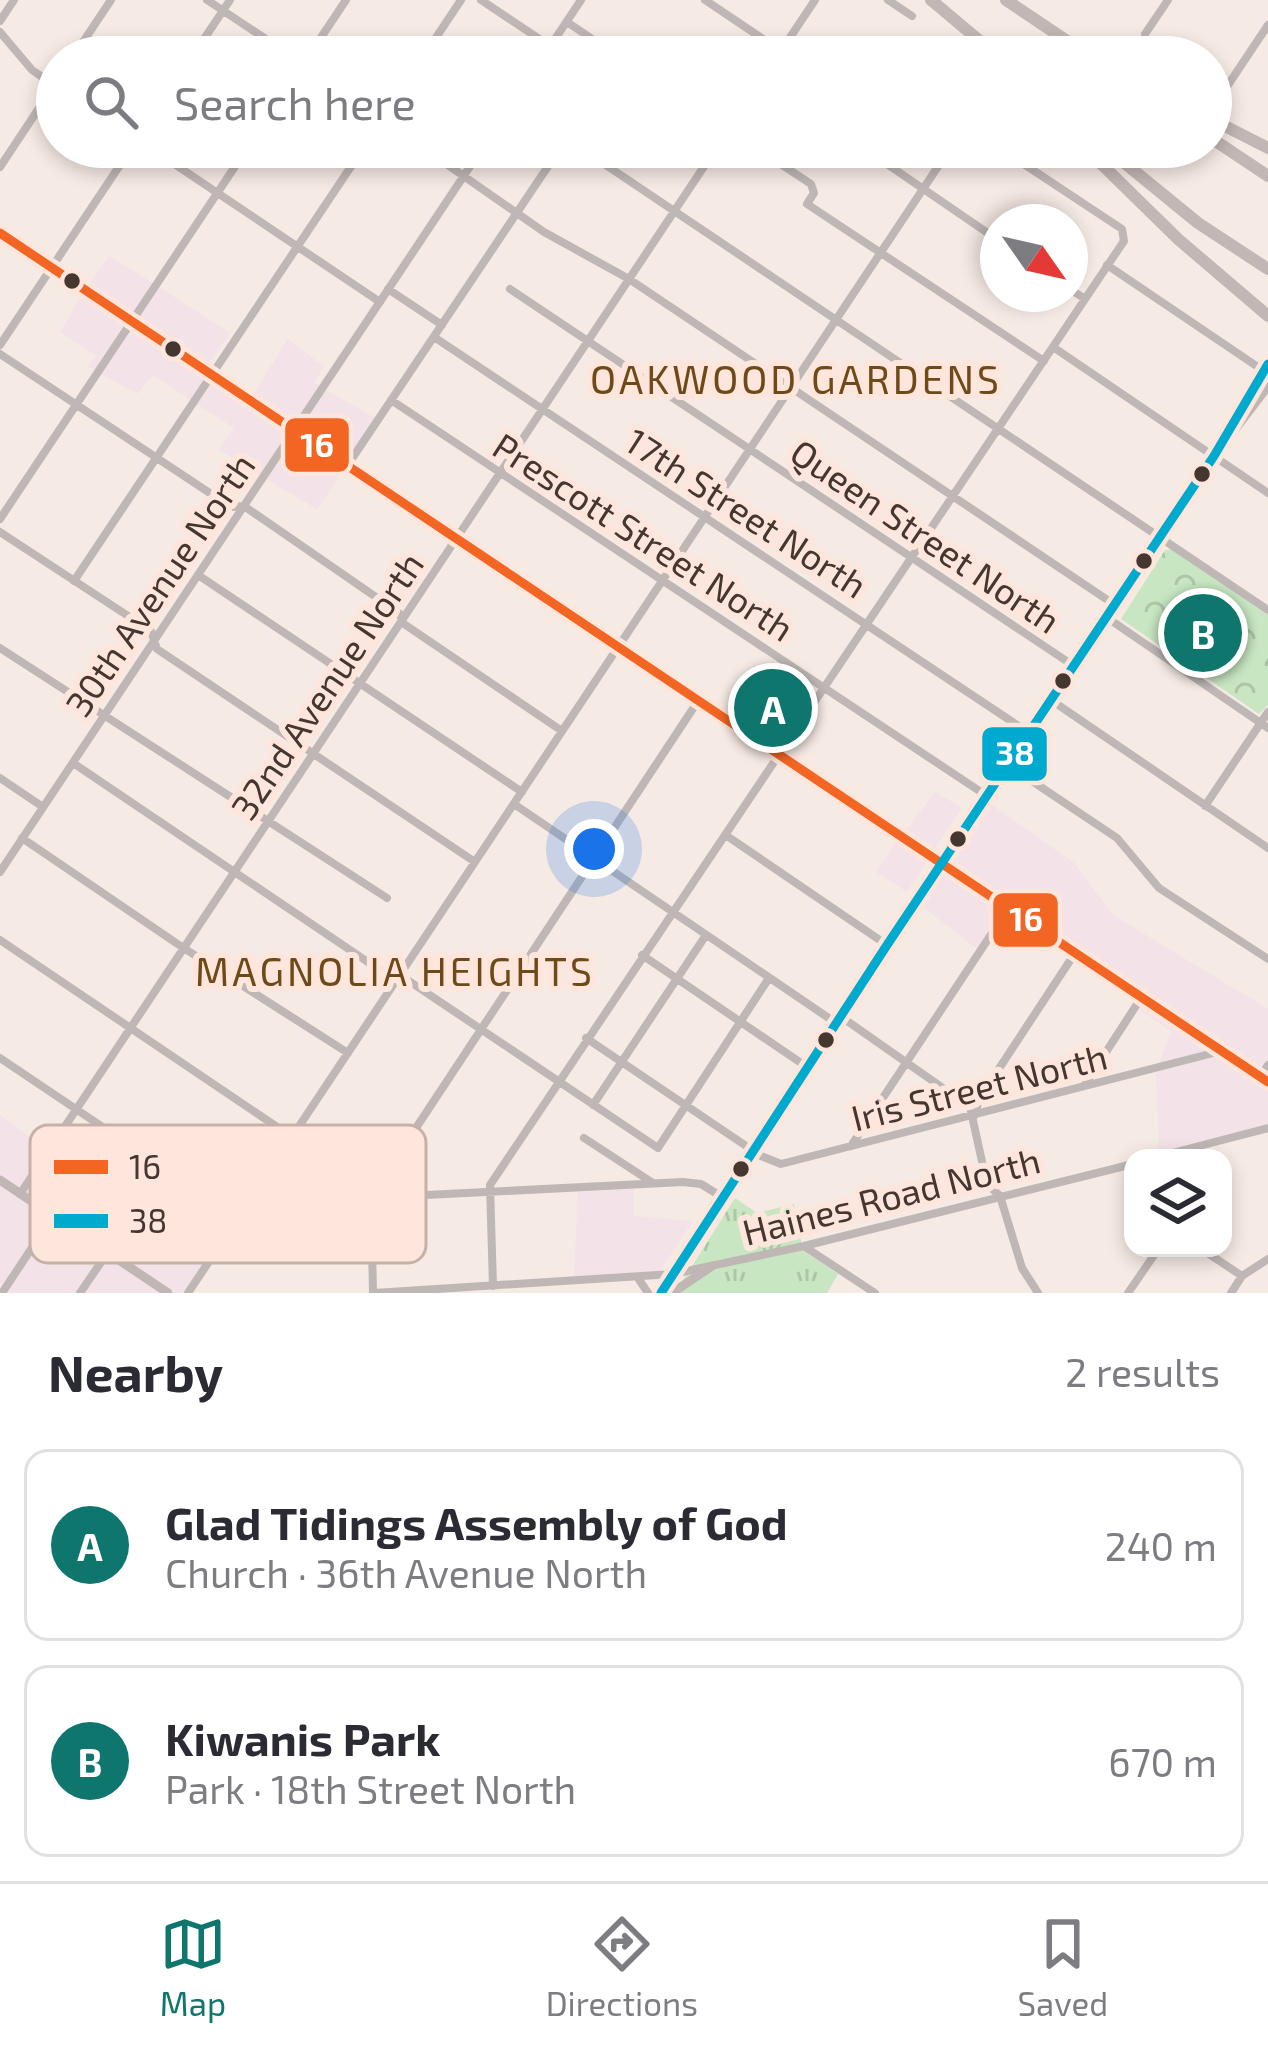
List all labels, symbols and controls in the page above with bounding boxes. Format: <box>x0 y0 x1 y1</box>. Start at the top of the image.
search box <box>36 36 1232 168</box>
icon: search <box>78 69 144 135</box>
text: Search here <box>174 75 416 129</box>
north arrow <box>980 204 1088 312</box>
unlabelled marker <box>61 270 83 292</box>
unlabelled marker <box>162 338 184 360</box>
district label: OAKWOOD GARDENS <box>590 355 1002 402</box>
line badge: 16 <box>283 416 351 474</box>
street label: 17th Street North <box>619 418 875 606</box>
street label: Prescott Street North <box>486 423 802 649</box>
text: 16 <box>300 424 334 464</box>
street label: Queen Street North <box>783 429 1069 641</box>
street label: 30th Avenue North <box>55 445 263 723</box>
unlabelled marker <box>1191 463 1213 485</box>
street label: 32nd Avenue North <box>221 543 431 827</box>
unlabelled marker <box>1133 550 1155 572</box>
pin: B <box>1164 588 1242 678</box>
pin: A <box>734 663 812 753</box>
unlabelled marker <box>1052 670 1074 692</box>
line badge: 38 <box>980 725 1049 783</box>
text: 38 <box>995 732 1035 772</box>
your location <box>564 819 624 879</box>
unlabelled marker <box>947 828 969 850</box>
line badge: 16 <box>991 891 1060 949</box>
text: 16 <box>1009 898 1043 938</box>
district label: MAGNOLIA HEIGHTS <box>195 947 595 994</box>
unlabelled marker <box>815 1029 837 1051</box>
street label: Iris Street North <box>847 1033 1111 1139</box>
legend <box>30 1125 426 1263</box>
street label: Haines Road North <box>738 1137 1044 1253</box>
text: 16 <box>129 1146 161 1186</box>
map controls <box>1124 1149 1232 1257</box>
button: layers <box>1124 1149 1232 1257</box>
unlabelled marker <box>730 1158 752 1180</box>
text: 38 <box>129 1200 167 1240</box>
text: Nearby <box>48 1341 223 1402</box>
text: 2 results <box>1065 1348 1220 1395</box>
text: Glad Tidings Assembly of God <box>165 1495 788 1549</box>
text: A <box>77 1522 103 1569</box>
text: 240 m <box>1105 1522 1217 1569</box>
text: Church · 36th Avenue North <box>165 1549 647 1596</box>
text: Kiwanis Park <box>165 1711 440 1765</box>
text: B <box>78 1738 102 1785</box>
text: 670 m <box>1108 1738 1217 1785</box>
text: Park · 18th Street North <box>165 1765 576 1812</box>
tab: Map <box>160 1911 226 2023</box>
tab: Directions <box>546 1911 698 2023</box>
tab: Saved <box>1018 1911 1108 2023</box>

